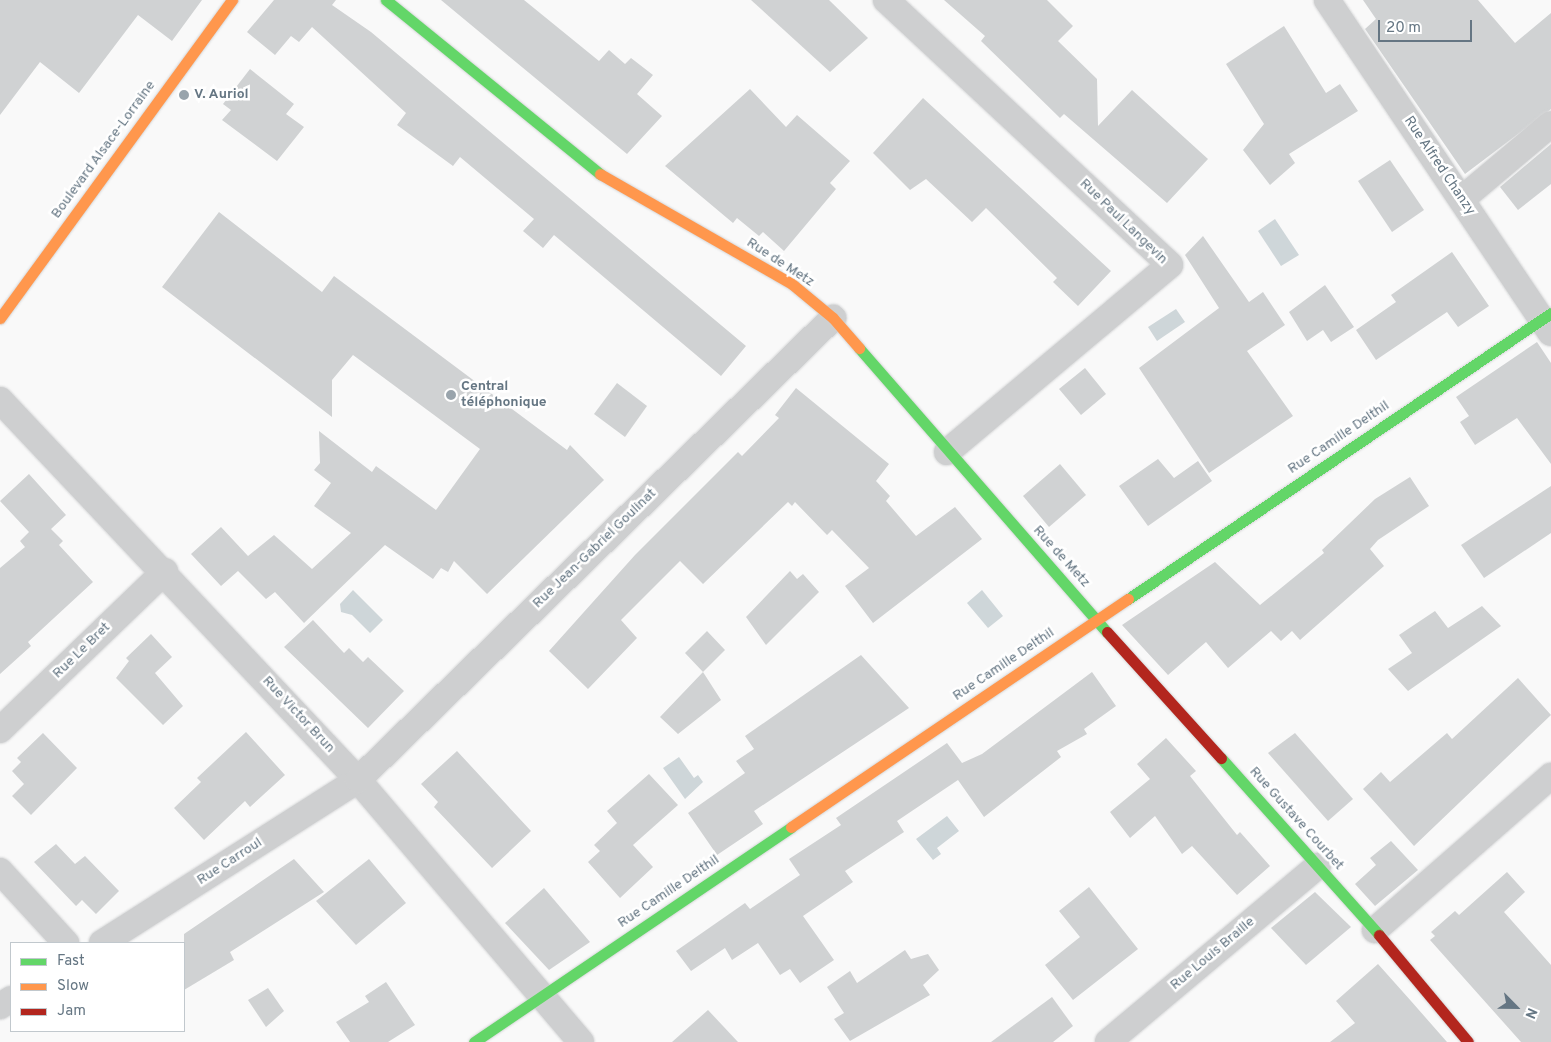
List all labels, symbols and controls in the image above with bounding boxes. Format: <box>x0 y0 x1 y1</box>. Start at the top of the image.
scale bar <box>1381 10 1475 42</box>
text: 20 m <box>1386 19 1421 38</box>
street label: Boulevard Alsace-Lorraine <box>48 78 160 222</box>
place label: V. Auriol <box>194 87 249 103</box>
marker: V. Auriol <box>178 89 190 101</box>
street label: Rue Alfred Chanzy <box>1399 113 1479 219</box>
street label: Rue Paul Langevin <box>1076 176 1170 268</box>
street label: Rue de Metz <box>743 235 817 291</box>
place label: Central téléphonique <box>461 379 547 412</box>
marker: Central téléphonique <box>445 389 457 401</box>
street label: Rue Camille Delthil <box>1285 398 1393 478</box>
street label: Rue Jean-Gabriel Goulinat <box>530 486 660 612</box>
street label: Rue de Metz <box>1029 523 1093 591</box>
street label: Rue Le Bret <box>50 619 114 683</box>
street label: Rue Camille Delthil <box>950 625 1058 705</box>
street label: Rue Victor Brun <box>258 673 338 757</box>
street label: Rue Gustave Courbet <box>1245 764 1347 874</box>
street label: Rue Carroul <box>194 835 266 889</box>
street label: Rue Camille Delthil <box>615 852 723 932</box>
street label: Rue Louis Braille <box>1167 914 1259 994</box>
legend <box>10 942 185 1032</box>
text: Fast <box>57 952 85 971</box>
text: Slow <box>57 977 89 996</box>
north arrow <box>1491 982 1541 1032</box>
text: Jam <box>57 1002 86 1021</box>
text: N <box>1520 1005 1540 1021</box>

